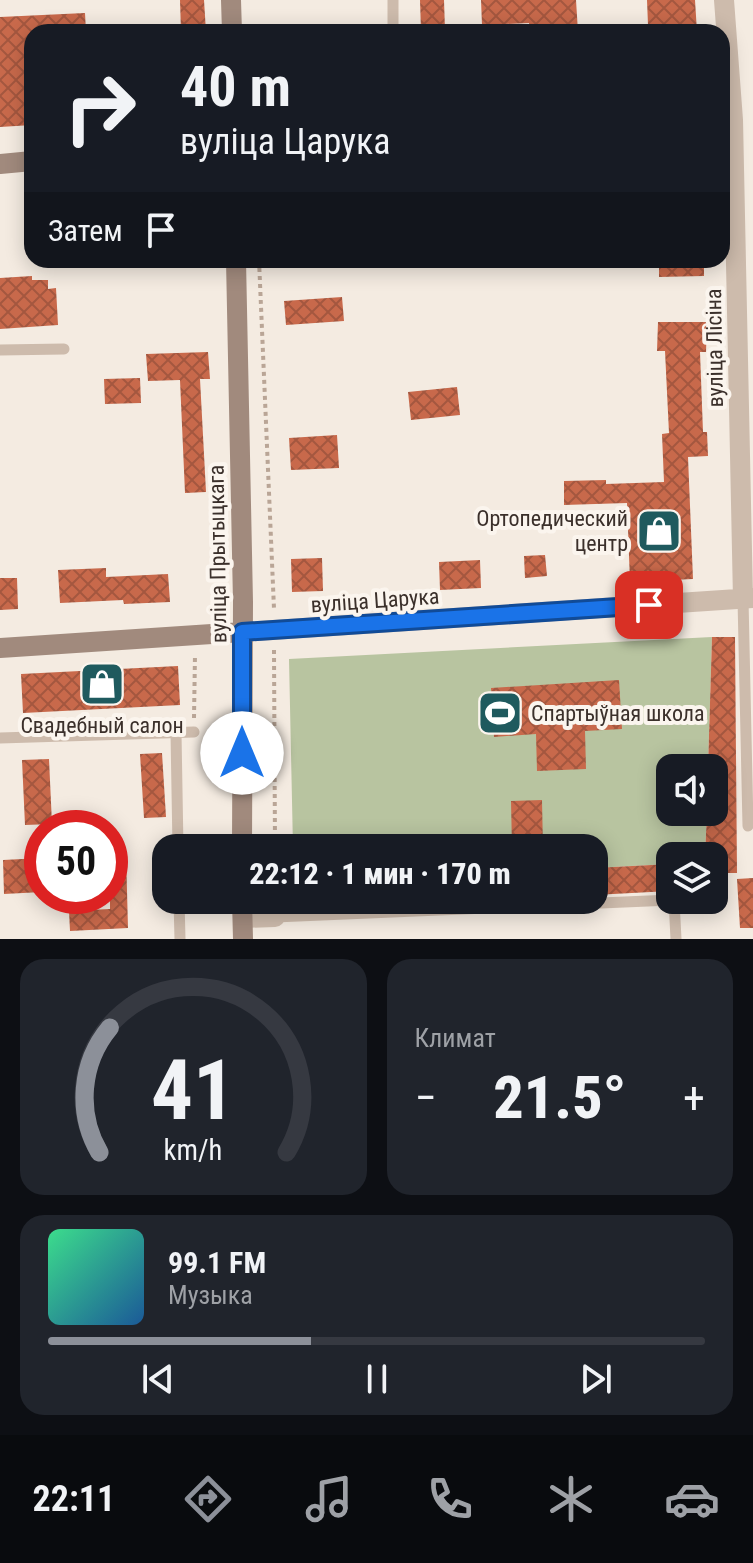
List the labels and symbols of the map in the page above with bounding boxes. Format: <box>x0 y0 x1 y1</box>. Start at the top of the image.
street label: вуліца Лісіна <box>701 288 728 408</box>
street label: вуліца Прытыцкага <box>203 465 232 643</box>
place label: Ортопедический центр <box>476 506 628 556</box>
shop icon: Ортопедический центр <box>635 507 683 555</box>
pin <box>615 571 683 639</box>
street label: вуліца Царука <box>310 584 440 617</box>
shop icon: Свадебный салон <box>78 660 126 708</box>
sports icon: Спартыўная школа <box>476 689 524 737</box>
place label: Спартыўная школа <box>531 701 705 726</box>
position arrow <box>200 711 284 795</box>
place label: Свадебный салон <box>20 713 184 738</box>
speed limit sign: 50 <box>24 810 128 914</box>

